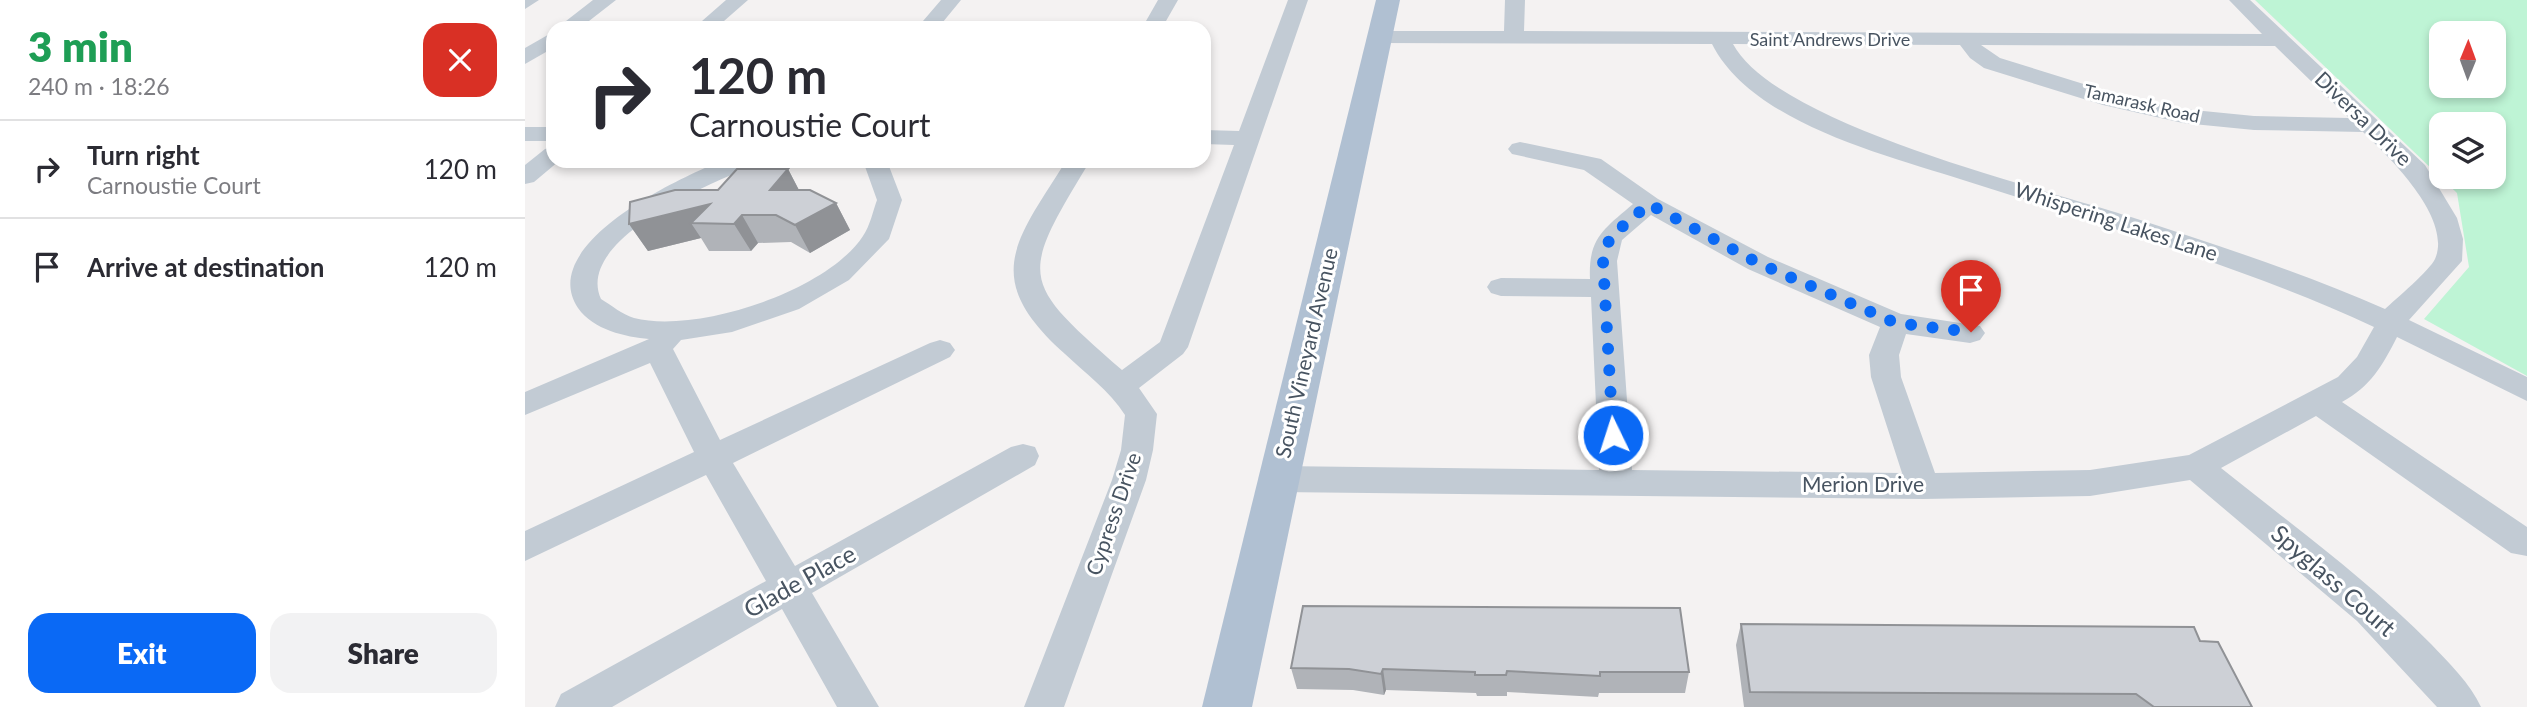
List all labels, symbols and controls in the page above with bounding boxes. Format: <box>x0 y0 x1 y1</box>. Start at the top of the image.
text: 3 min <box>28 21 133 71</box>
north arrow <box>2429 21 2506 98</box>
map controls <box>2429 21 2506 189</box>
button: close <box>423 23 497 97</box>
street label: Saint Andrews Drive <box>1750 28 1910 50</box>
text: 120 m <box>689 46 827 104</box>
icon: right <box>574 49 665 140</box>
street label: Diversa Drive <box>2310 66 2418 170</box>
text: 240 m · 18:26 <box>28 72 170 100</box>
street label: Tamarask Road <box>2082 79 2202 127</box>
text: Carnoustie Court <box>689 105 931 144</box>
button: layers <box>2429 112 2506 189</box>
text: Turn right <box>87 139 200 171</box>
icon: right <box>28 150 66 188</box>
text: 120 m <box>424 153 497 185</box>
text: Carnoustie Court <box>87 171 261 199</box>
street label: Whispering Lakes Lane <box>2012 176 2221 265</box>
street label: South Vineyard Avenue <box>1269 245 1342 460</box>
icon: arrive <box>28 248 66 286</box>
text: Arrive at destination <box>87 251 324 283</box>
text: 120 m <box>424 251 497 283</box>
pin <box>1941 260 2001 332</box>
icon: arrive <box>1952 271 1990 309</box>
position arrow <box>1576 398 1650 472</box>
street label: Cypress Drive <box>1080 449 1145 578</box>
street label: Merion Drive <box>1802 471 1924 496</box>
street label: Spyglass Court <box>2266 518 2402 642</box>
street label: Glade Place <box>738 538 860 623</box>
button: Exit <box>28 613 256 693</box>
button: Share <box>270 613 497 693</box>

